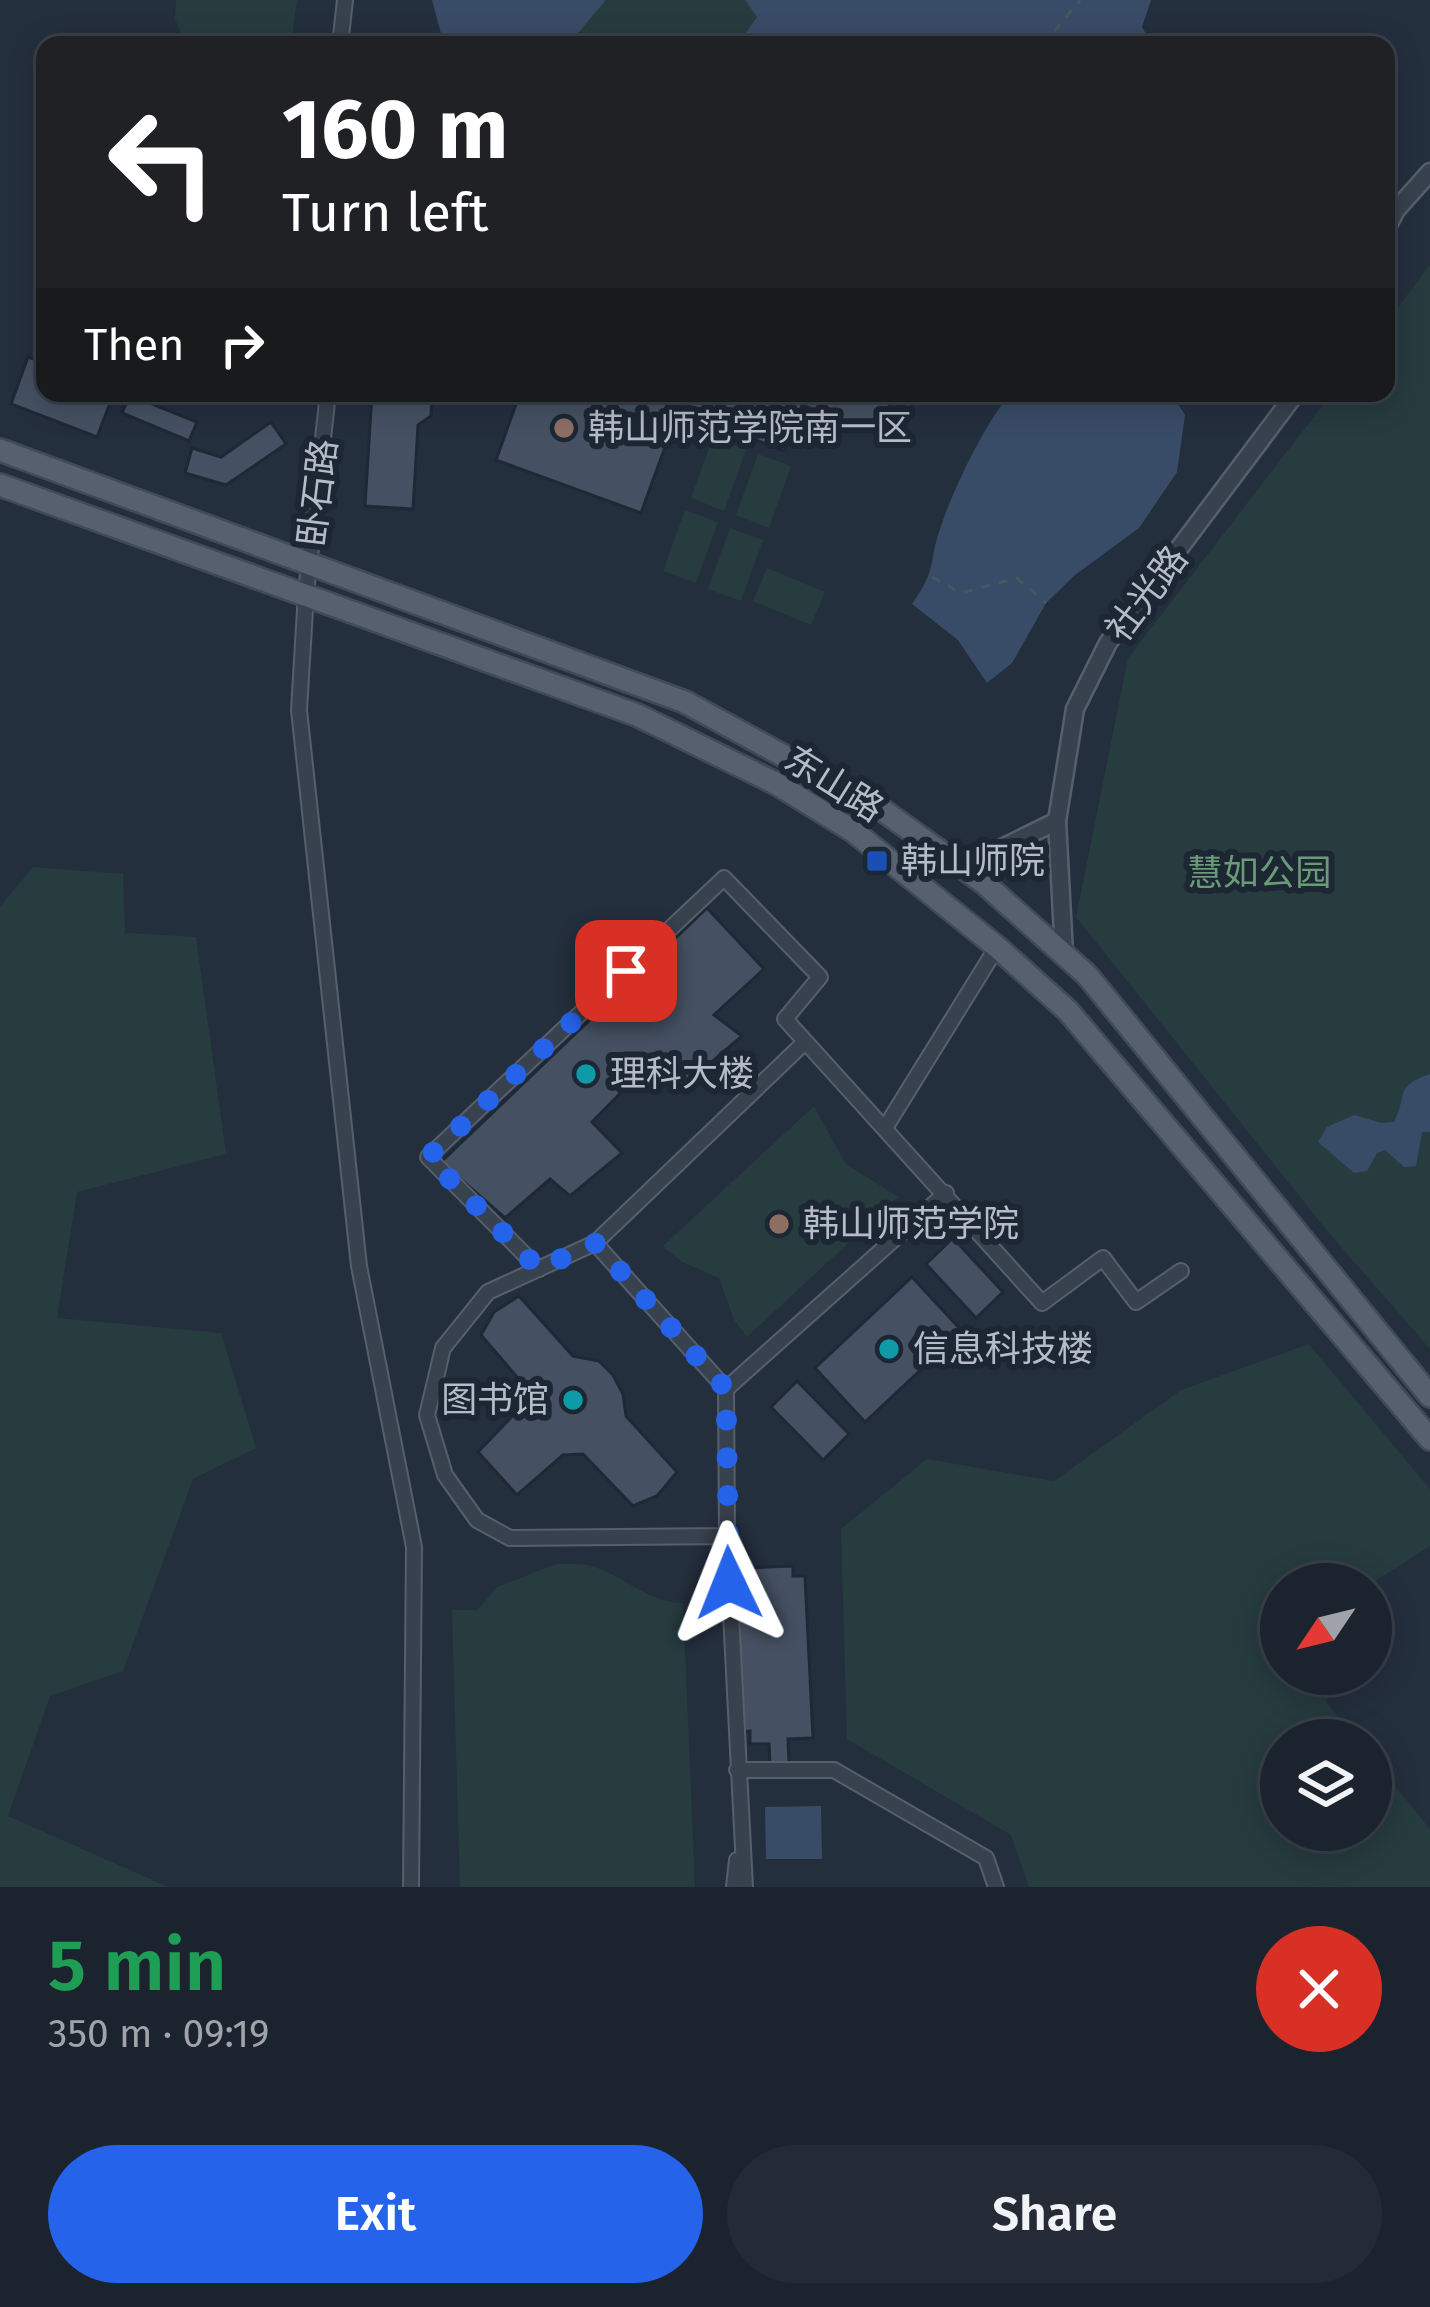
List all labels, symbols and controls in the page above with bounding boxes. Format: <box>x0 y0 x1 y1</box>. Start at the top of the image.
text: 160 m <box>282 79 508 180</box>
icon: left <box>84 84 240 240</box>
text: Turn left <box>282 181 489 245</box>
icon: right <box>209 312 275 378</box>
text: Then <box>84 318 185 372</box>
place label: 韩山师范学院南一区 <box>588 406 912 450</box>
marker: 韩山师范学院南一区 <box>551 415 577 441</box>
street label: 卧石路 <box>290 437 346 549</box>
street label: 社光路 <box>1097 538 1197 650</box>
street label: 东山路 <box>777 737 891 831</box>
place label: 韩山师院 <box>901 839 1045 883</box>
marker: 韩山师院 <box>864 848 890 874</box>
park label: 慧如公园 <box>1187 851 1331 895</box>
pin <box>575 920 677 1022</box>
icon: arrive <box>593 938 659 1004</box>
place label: 理科大楼 <box>610 1052 754 1096</box>
marker: 理科大楼 <box>573 1061 599 1087</box>
place label: 韩山师范学院 <box>803 1202 1019 1246</box>
marker: 韩山师范学院 <box>766 1211 792 1237</box>
place label: 信息科技楼 <box>913 1327 1093 1371</box>
marker: 信息科技楼 <box>876 1336 902 1362</box>
place label: 图书馆 <box>441 1378 549 1422</box>
marker: 图书馆 <box>560 1387 586 1413</box>
position arrow <box>666 1520 792 1646</box>
north arrow <box>1260 1563 1392 1695</box>
map controls <box>1260 1563 1392 1851</box>
button: layers <box>1260 1719 1392 1851</box>
text: 5 min <box>48 1923 227 2009</box>
button: close <box>1256 1926 1382 2052</box>
text: 350 m · 09:19 <box>48 2011 270 2057</box>
button: Exit <box>48 2145 703 2283</box>
button: Share <box>727 2145 1382 2283</box>

